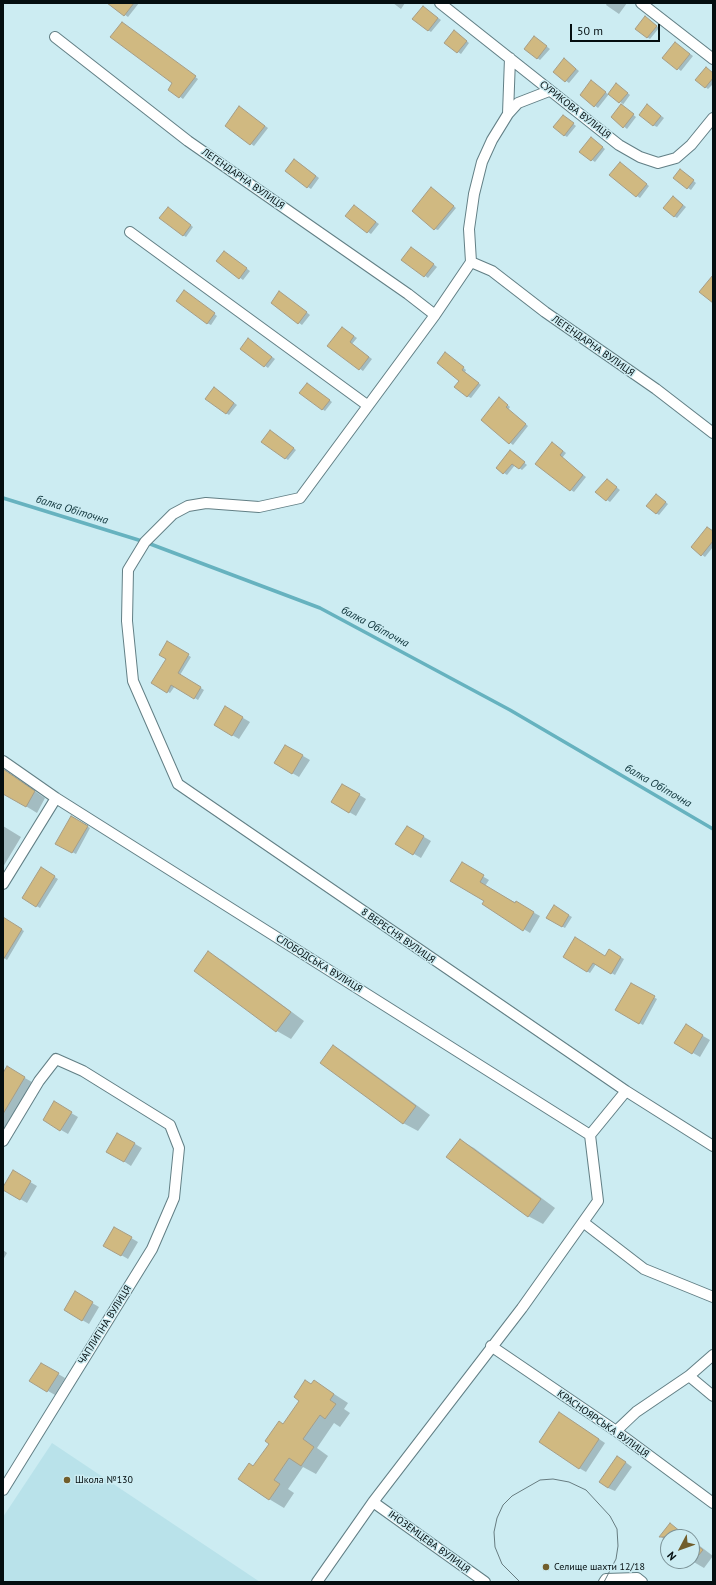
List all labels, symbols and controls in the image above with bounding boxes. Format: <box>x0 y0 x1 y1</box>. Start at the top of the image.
scale bar <box>572 16 662 42</box>
text: 50 m <box>577 23 603 38</box>
street label: СУРИКОВА ВУЛИЦЯ <box>537 78 613 142</box>
street label: ЛЕГЕНДАРНА ВУЛИЦЯ <box>199 146 287 212</box>
street label: ЛЕГЕНДАРНА ВУЛИЦЯ <box>549 313 637 379</box>
water label: балка Обіточна <box>34 493 110 527</box>
water label: балка Обіточна <box>339 604 411 650</box>
water label: балка Обіточна <box>622 762 694 810</box>
street label: 8 ВЕРЕСНЯ ВУЛИЦЯ <box>359 906 437 966</box>
street label: СЛОБОДСЬКА ВУЛИЦЯ <box>274 932 364 996</box>
street label: ЧАПЛИГІНА ВУЛИЦЯ <box>76 1283 134 1367</box>
street label: КРАСНОЯРСЬКА ВУЛИЦЯ <box>555 1388 651 1460</box>
place label: Школа №130 <box>75 1474 133 1486</box>
marker: Школа №130 <box>62 1475 72 1485</box>
street label: ІНОЗЕМЦЕВА ВУЛИЦЯ <box>386 1508 472 1576</box>
north arrow <box>660 1529 700 1569</box>
text: N <box>664 1549 679 1564</box>
place label: Селище шахти 12/18 <box>554 1561 645 1573</box>
marker: Селище шахти 12/18 <box>541 1562 551 1572</box>

